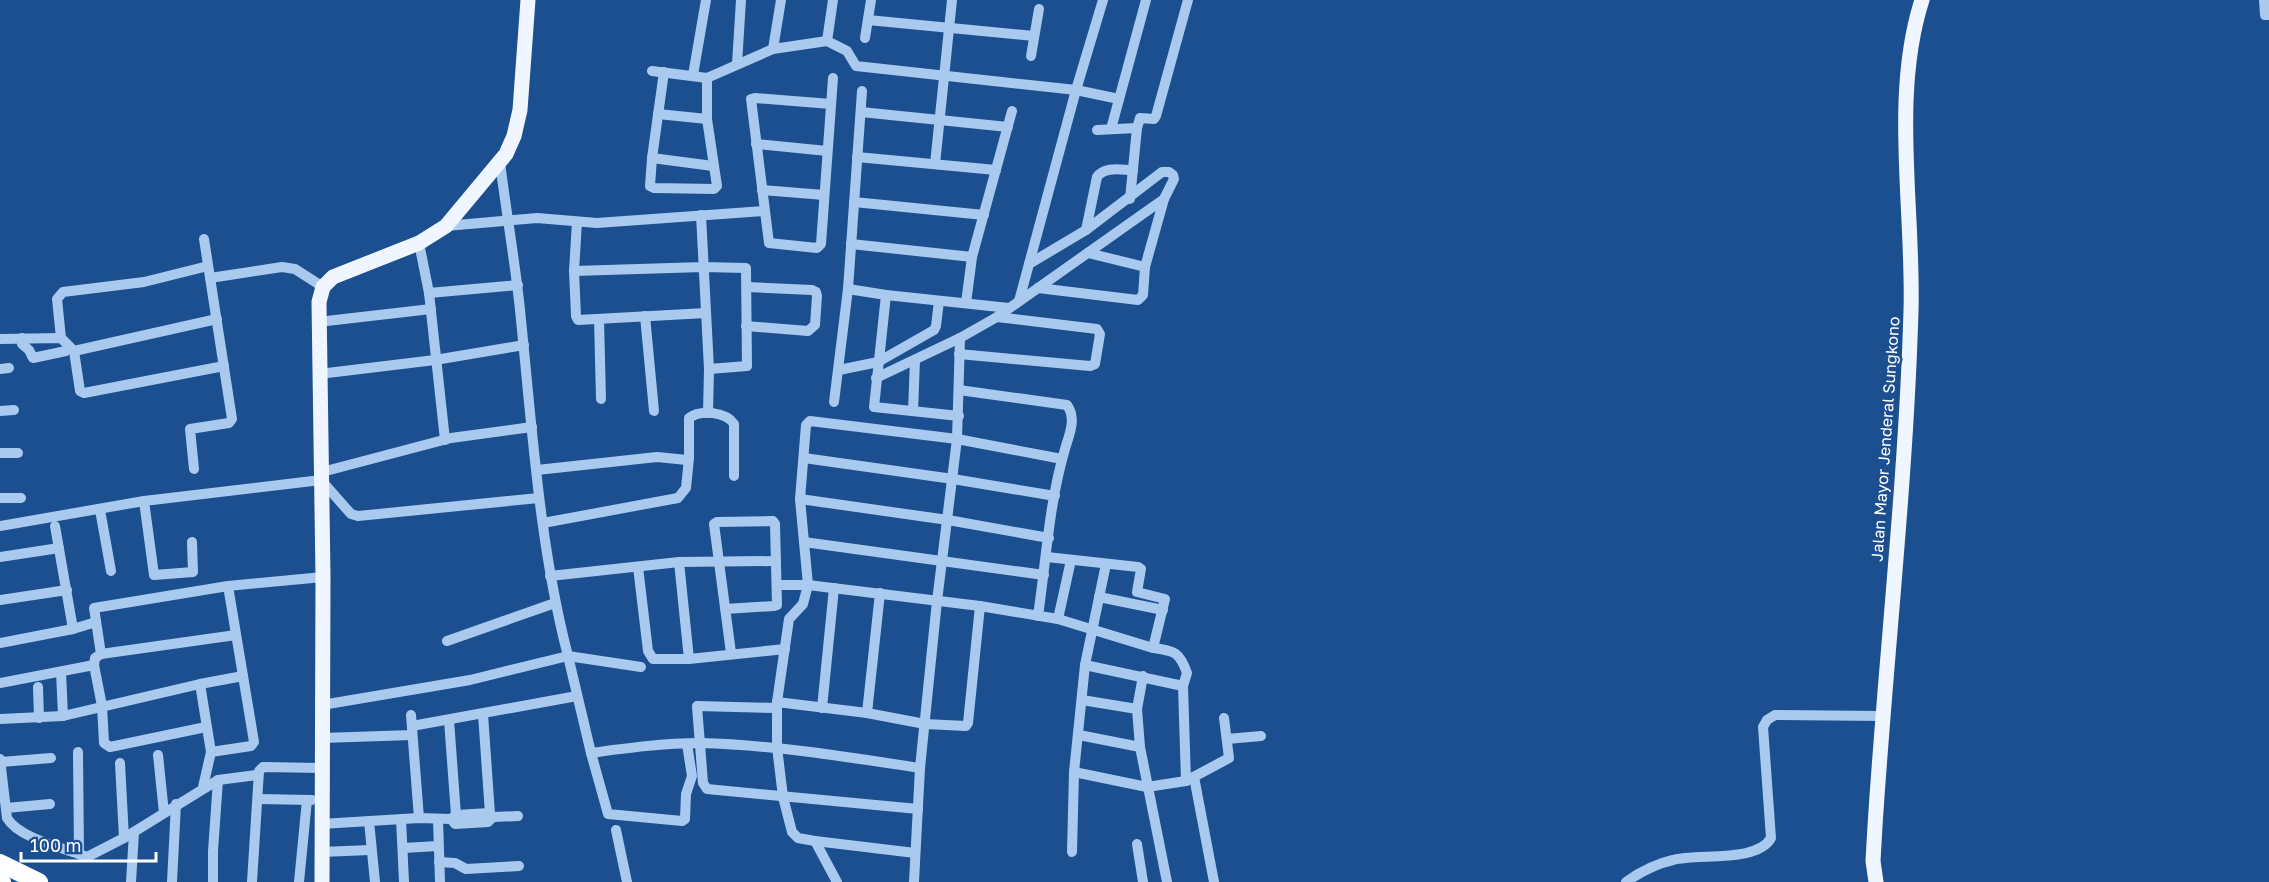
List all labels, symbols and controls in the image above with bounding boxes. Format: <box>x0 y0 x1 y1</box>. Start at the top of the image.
street label: Jalan Mayor Jenderal Sungkono <box>1866 316 1904 562</box>
scale bar <box>21 825 156 863</box>
text: 100 m <box>30 834 81 856</box>

